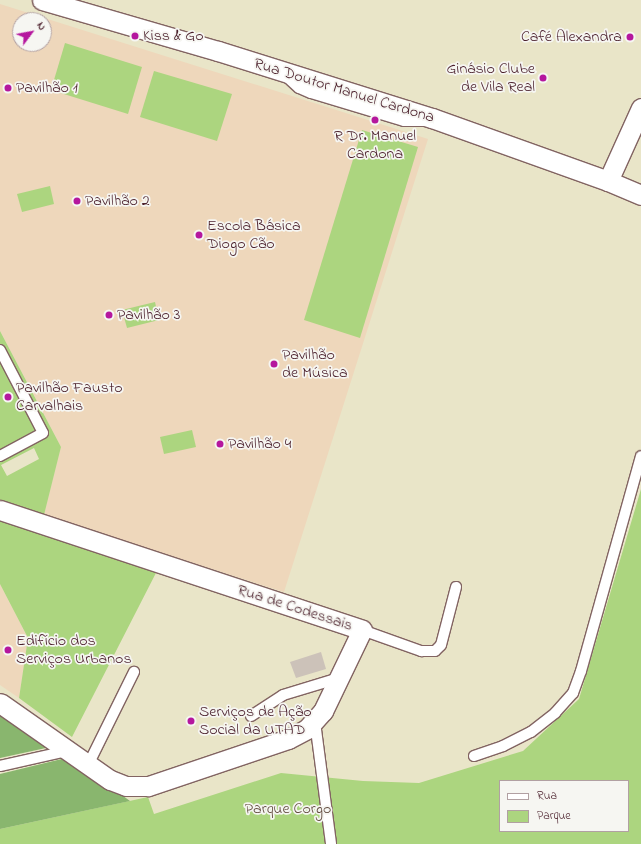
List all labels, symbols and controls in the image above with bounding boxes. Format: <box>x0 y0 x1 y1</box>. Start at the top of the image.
north arrow <box>12 12 52 52</box>
text: N <box>33 19 50 34</box>
place label: Kiss & Go <box>143 26 204 46</box>
place label: Café Alexandra <box>521 27 622 47</box>
marker: Kiss & Go <box>130 31 140 41</box>
marker: Café Alexandra <box>625 32 635 42</box>
street label: Rua Doutor Manuel Cardona <box>251 54 437 128</box>
place label: Ginásio Clube de Vila Real <box>447 59 535 97</box>
marker: Ginásio Clube de Vila Real <box>538 73 548 83</box>
place label: Pavilhão 1 <box>16 78 78 98</box>
marker: Pavilhão 1 <box>3 83 13 93</box>
marker: R Dr. Manuel Cardona <box>370 115 380 125</box>
place label: R Dr. Manuel Cardona <box>334 126 416 164</box>
place label: Pavilhão 2 <box>85 191 150 211</box>
marker: Pavilhão 2 <box>72 196 82 206</box>
place label: Escola Básica Diogo Cão <box>207 216 301 254</box>
marker: Escola Básica Diogo Cão <box>194 230 204 240</box>
place label: Pavilhão 3 <box>117 305 180 325</box>
marker: Pavilhão 3 <box>104 310 114 320</box>
place label: Pavilhão de Música <box>282 345 348 383</box>
marker: Pavilhão de Música <box>269 359 279 369</box>
place label: Pavilhão Fausto Carvalhais <box>16 378 123 416</box>
marker: Pavilhão Fausto Carvalhais <box>3 392 13 402</box>
place label: Pavilhão 4 <box>228 434 291 454</box>
marker: Pavilhão 4 <box>215 439 225 449</box>
street label: Rua de Codessais <box>235 580 355 636</box>
place label: Edifício dos Serviços Urbanos <box>16 631 132 669</box>
marker: Edifício dos Serviços Urbanos <box>3 645 13 655</box>
place label: Serviços de Ação Social da UTAD <box>199 702 312 740</box>
marker: Serviços de Ação Social da UTAD <box>186 716 196 726</box>
legend <box>499 780 629 832</box>
text: Rua <box>537 787 557 805</box>
park label: Parque Corgo <box>245 799 331 819</box>
text: Parque <box>537 807 571 825</box>

